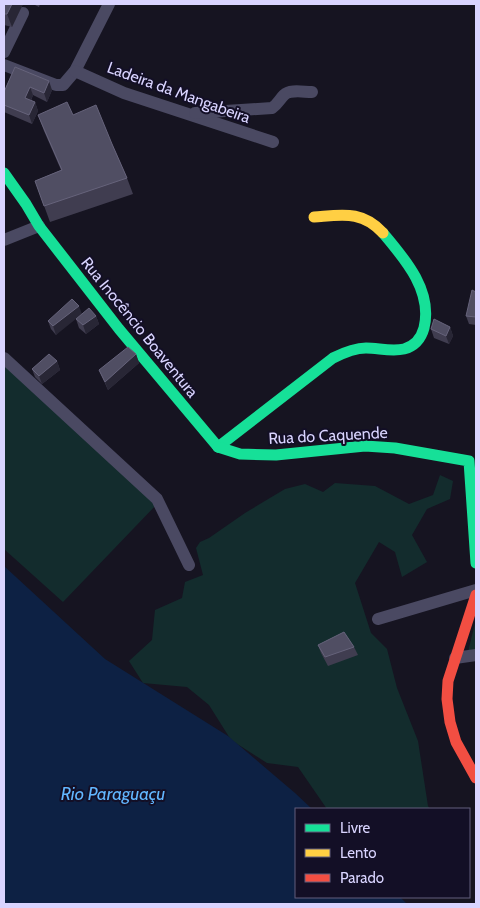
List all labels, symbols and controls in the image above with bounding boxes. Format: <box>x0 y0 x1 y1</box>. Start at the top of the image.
street label: Ladeira da Mangabeira <box>105 58 253 127</box>
street label: Rua Inocêncio Boaventura <box>77 253 202 402</box>
street label: Rua do Caquende <box>268 423 388 448</box>
water label: Rio Paraguaçu <box>61 783 165 805</box>
legend <box>295 808 470 898</box>
text: Livre <box>340 819 371 837</box>
text: Lento <box>340 844 377 862</box>
text: Parado <box>340 869 384 887</box>

